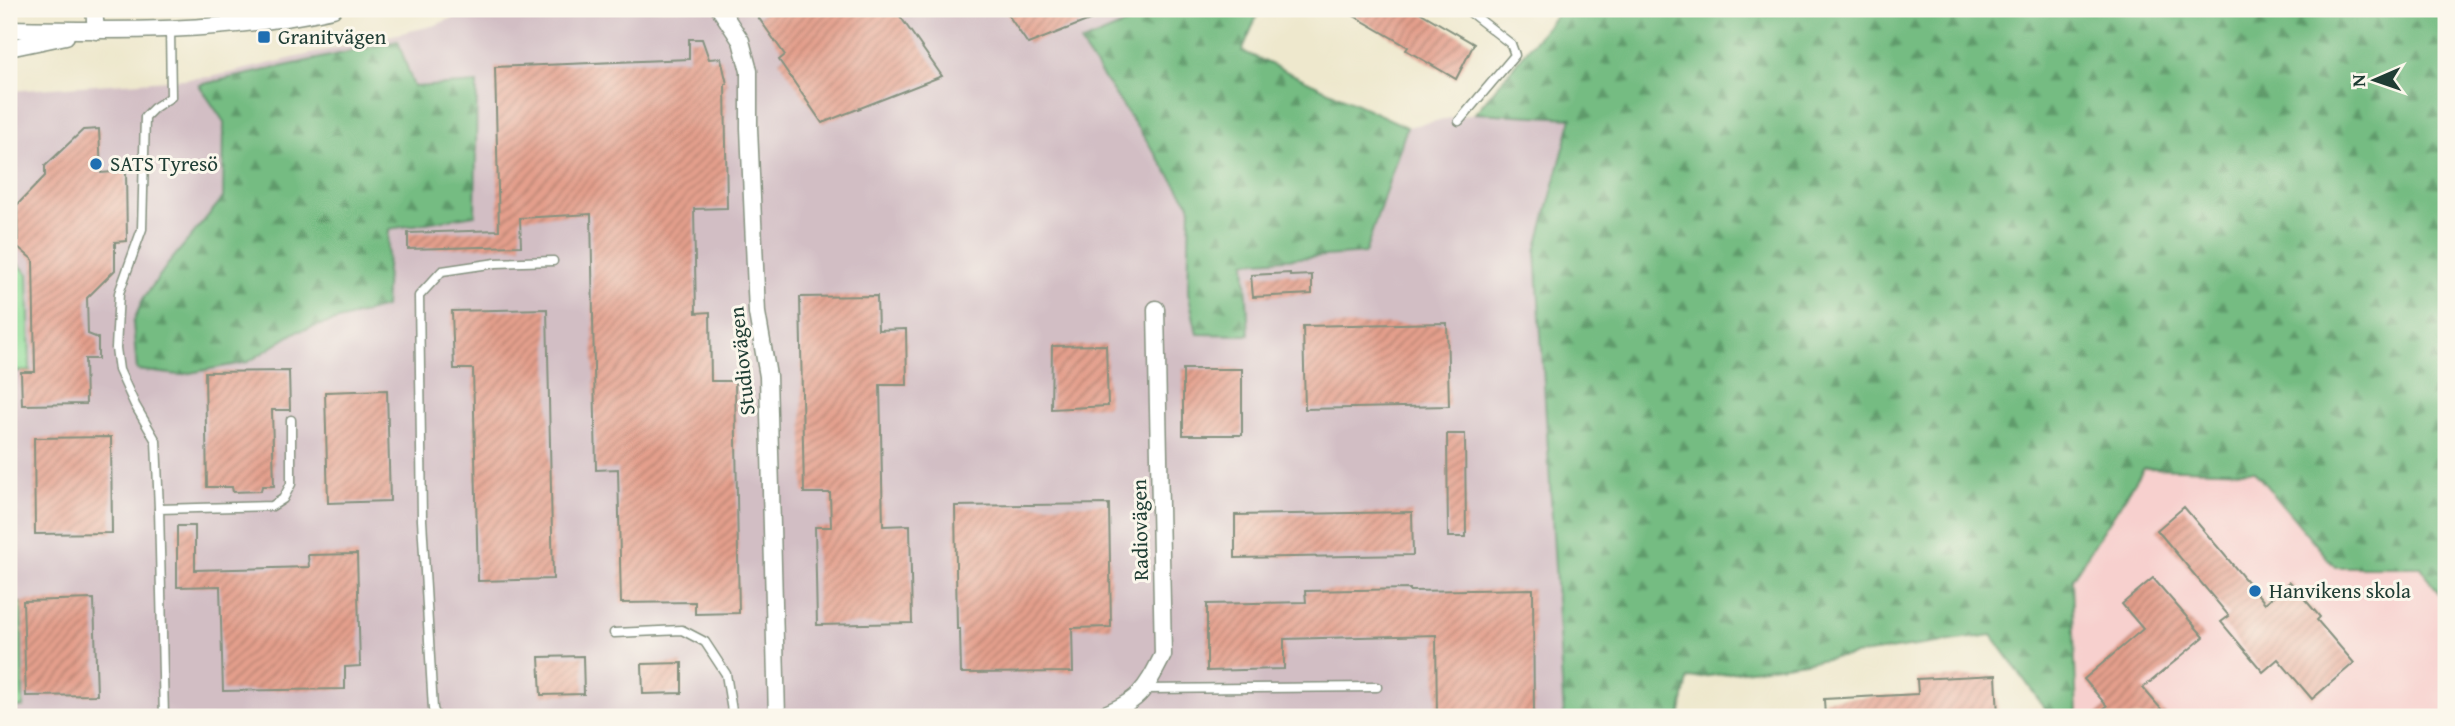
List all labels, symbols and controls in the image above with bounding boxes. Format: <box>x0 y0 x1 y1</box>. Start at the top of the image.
place label: Granitvägen <box>278 21 387 52</box>
marker: Granitvägen <box>256 29 272 45</box>
north arrow <box>2340 46 2410 116</box>
text: N <box>2344 73 2372 87</box>
place label: SATS Tyresö <box>110 148 218 179</box>
marker: SATS Tyresö <box>88 156 104 172</box>
street label: Studiovägen <box>720 305 763 417</box>
street label: Radiovägen <box>1123 479 1156 581</box>
place label: Hanvikens skola <box>2269 575 2411 606</box>
marker: Hanvikens skola <box>2247 583 2263 599</box>

